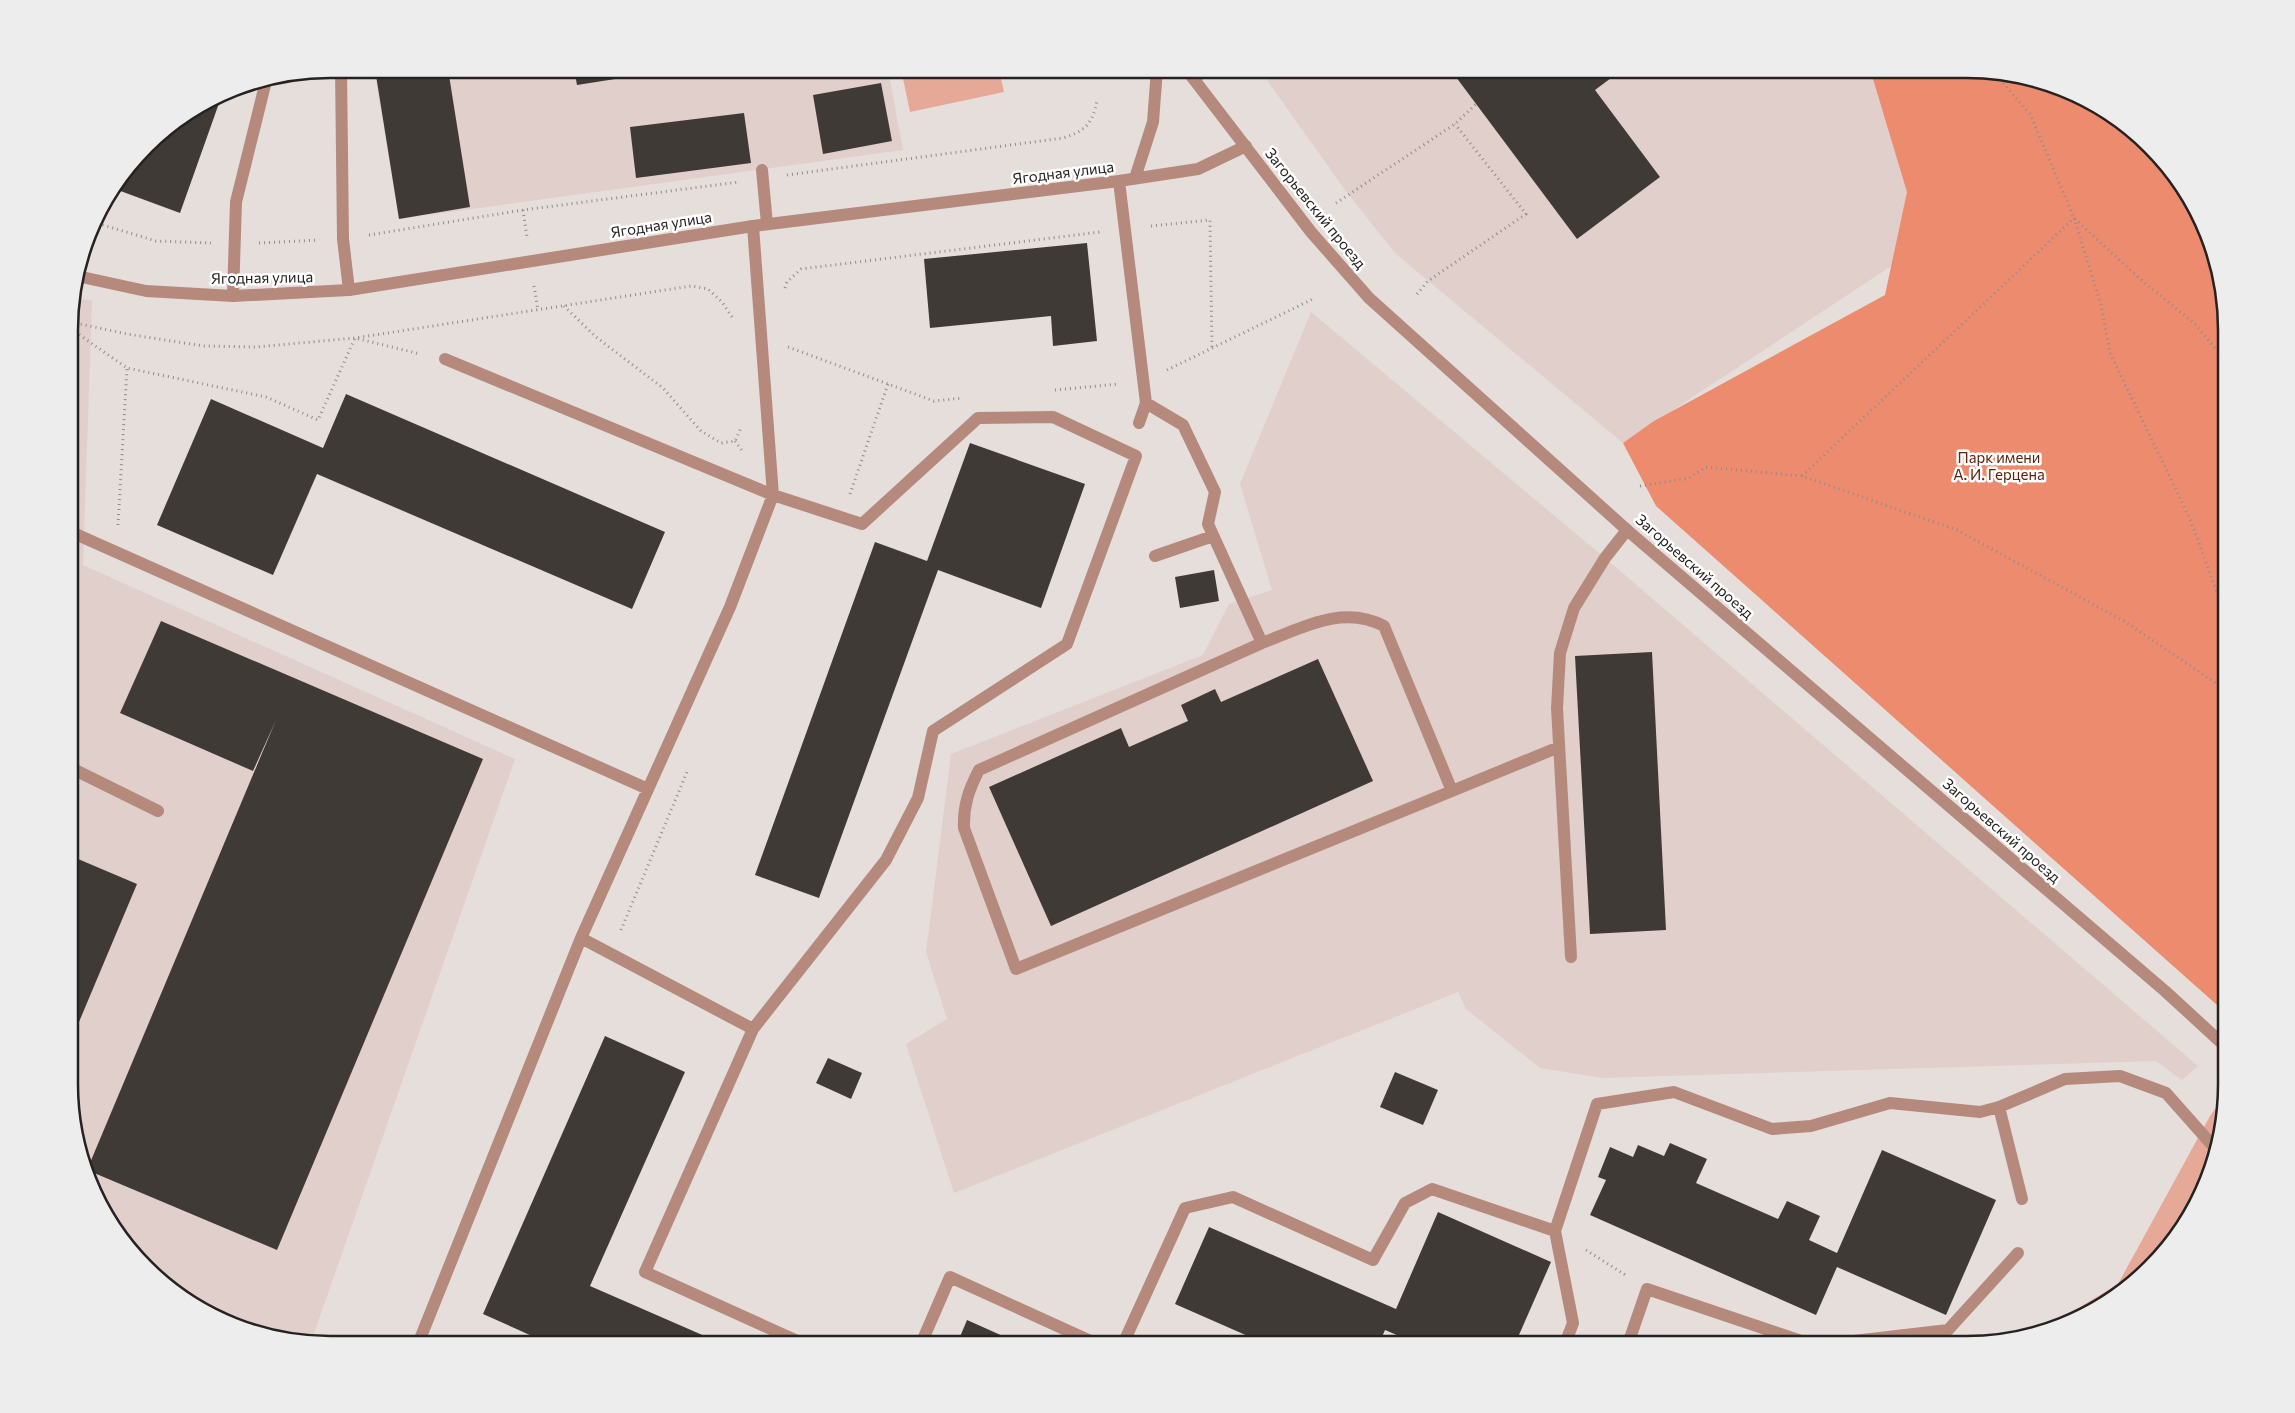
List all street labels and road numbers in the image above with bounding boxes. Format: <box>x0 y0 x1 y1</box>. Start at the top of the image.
street label: Загорьевский проезд <box>1262 144 1370 272</box>
street label: Ягодная улица <box>1011 157 1115 187</box>
street label: Ягодная улица <box>609 207 713 241</box>
street label: Ягодная улица <box>211 267 313 287</box>
street label: Загорьевский проезд <box>1633 510 1758 622</box>
street label: Загорьевский проезд <box>1940 774 2065 886</box>

